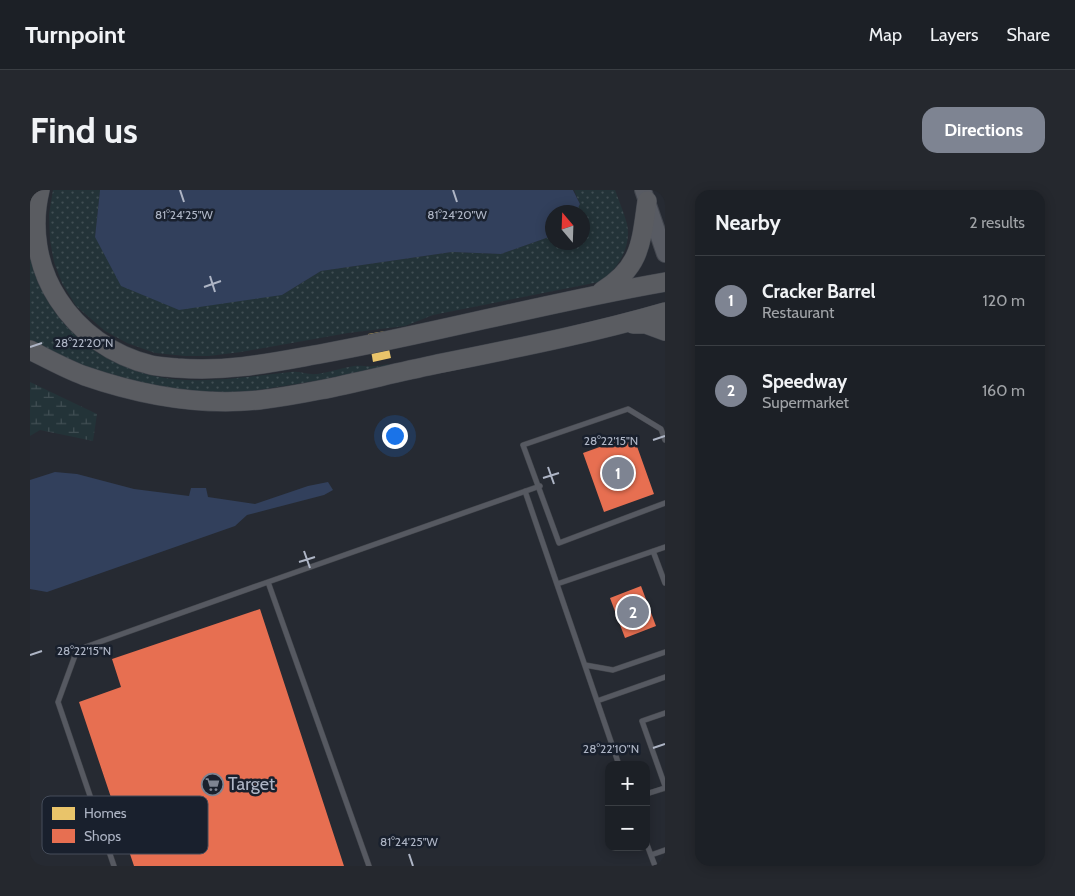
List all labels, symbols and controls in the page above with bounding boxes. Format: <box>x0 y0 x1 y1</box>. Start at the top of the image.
text: Turnpoint <box>25 20 125 49</box>
text: Map <box>869 24 902 46</box>
text: Layers <box>930 24 979 46</box>
text: Share <box>1007 24 1050 46</box>
button: Directions <box>922 107 1045 153</box>
text: Find us <box>30 109 138 152</box>
north arrow <box>545 205 590 250</box>
text: 81°24'25"W <box>155 207 214 222</box>
text: 81°24'20"W <box>427 207 487 222</box>
text: Nearby <box>715 210 781 235</box>
text: 2 results <box>969 213 1025 232</box>
text: Cracker Barrel <box>762 280 876 303</box>
text: 1 <box>728 291 734 310</box>
text: 120 m <box>983 291 1025 310</box>
text: Restaurant <box>762 303 834 322</box>
text: 28°22'20"N <box>55 335 113 350</box>
text: Speedway <box>762 370 847 393</box>
text: 2 <box>727 381 735 400</box>
text: 160 m <box>982 381 1025 400</box>
text: Supermarket <box>762 393 849 412</box>
your location <box>382 423 408 449</box>
text: 28°22'15"N <box>584 433 638 448</box>
pin: 1 <box>602 454 634 492</box>
pin: 2 <box>617 593 649 631</box>
text: 28°22'15"N <box>57 643 111 658</box>
text: 28°22'10"N <box>583 741 639 756</box>
map controls <box>605 761 650 851</box>
button: + <box>605 761 650 806</box>
supermarket icon: Target <box>200 772 224 796</box>
place label: Target <box>228 773 275 795</box>
legend <box>42 796 208 854</box>
text: Homes <box>84 804 127 822</box>
button: − <box>605 806 650 851</box>
text: Shops <box>84 827 121 845</box>
text: 81°24'25"W <box>380 834 439 849</box>

